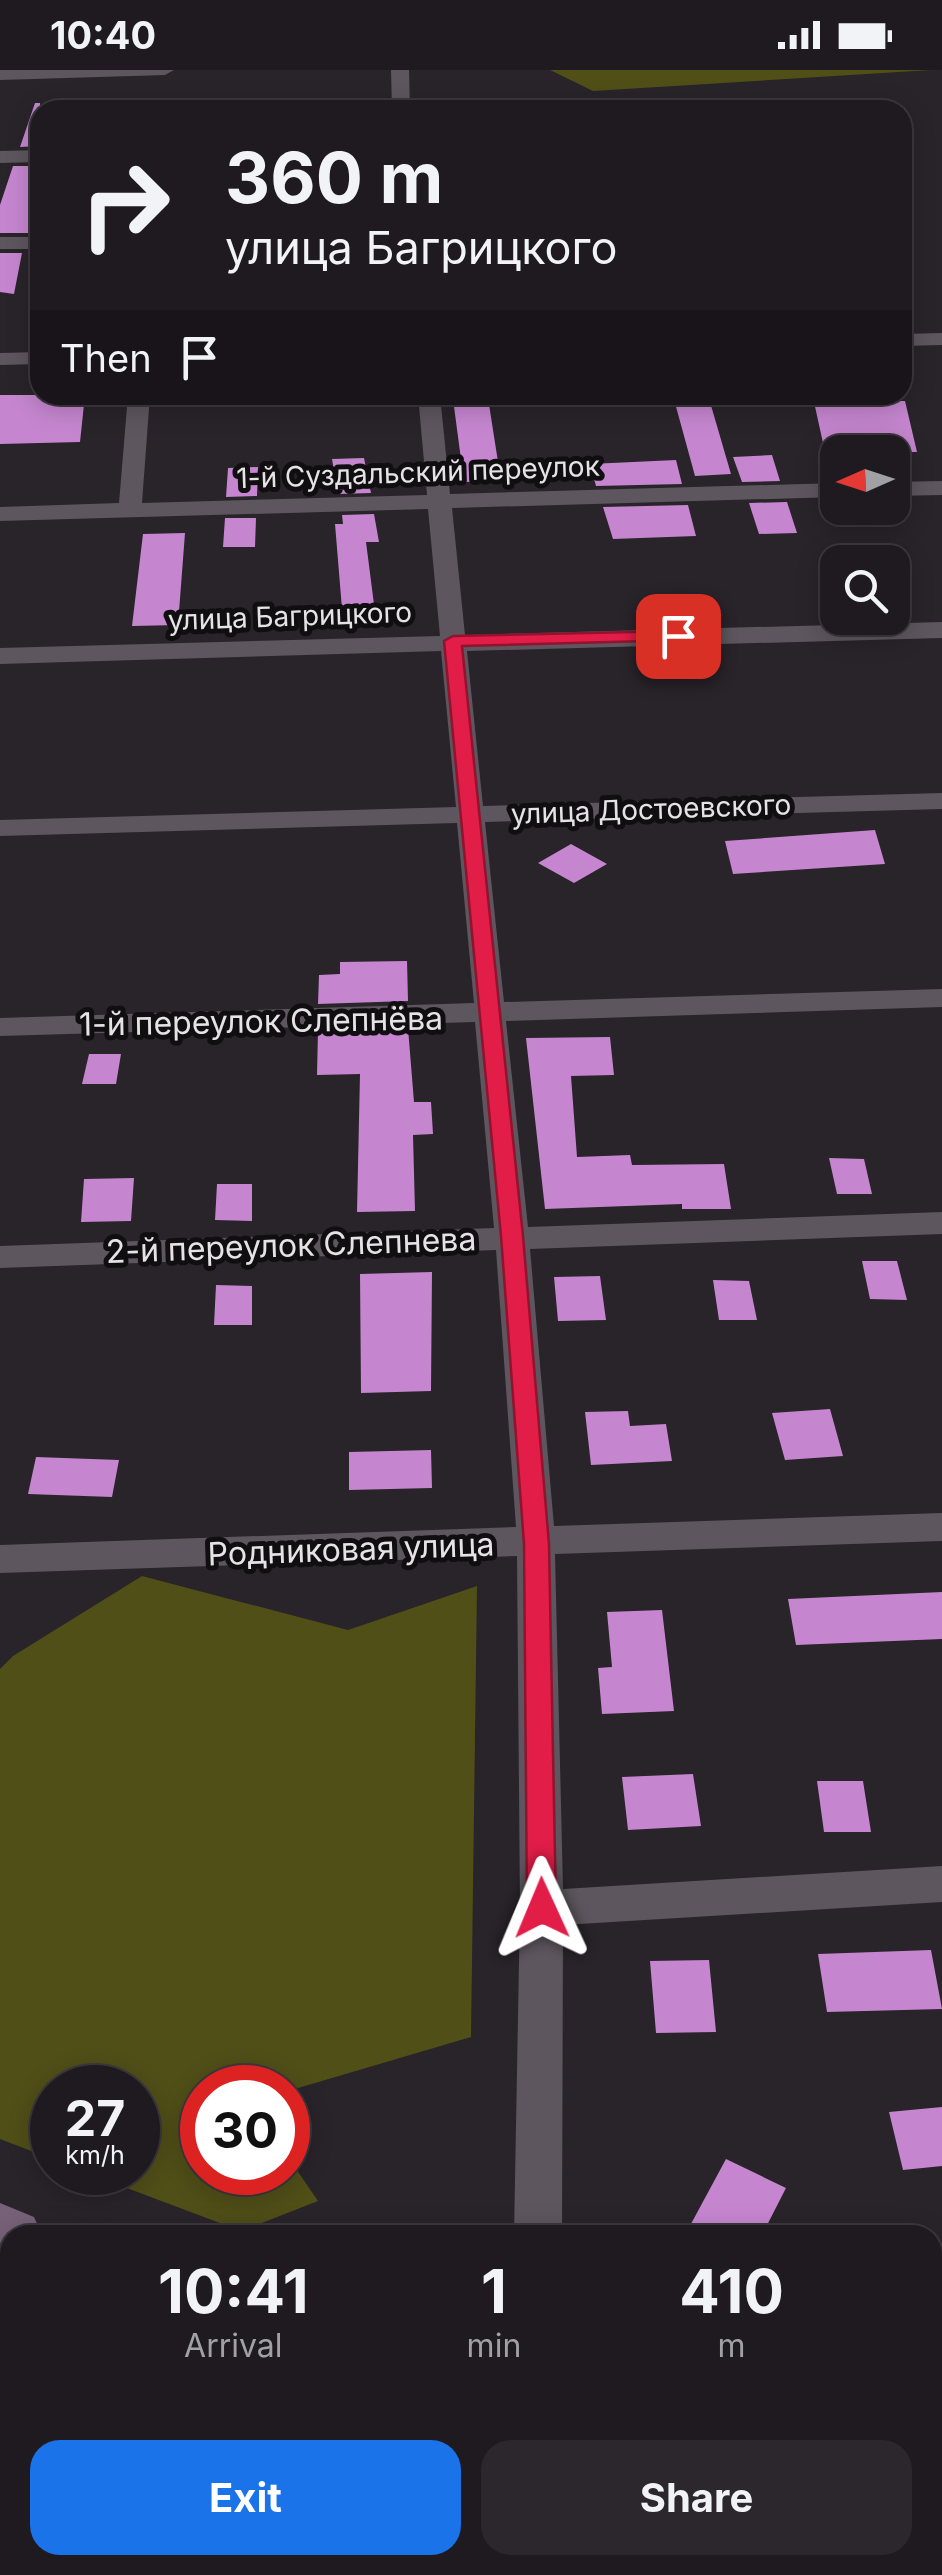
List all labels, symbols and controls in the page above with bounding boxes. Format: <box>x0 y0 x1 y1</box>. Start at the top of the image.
text: 10:40 <box>50 12 156 58</box>
text: 360 m <box>225 135 443 220</box>
icon: right <box>60 140 190 270</box>
text: улица Багрицкого <box>225 220 617 275</box>
icon: arrive <box>172 330 227 385</box>
text: Then <box>60 335 152 381</box>
north arrow <box>820 435 910 525</box>
map controls <box>820 435 910 635</box>
street label: 1-й Суздальский переулок <box>236 449 600 495</box>
button: search <box>820 545 910 635</box>
pin <box>636 594 721 679</box>
street label: улица Багрицкого <box>167 595 413 637</box>
icon: arrive <box>651 609 706 664</box>
street label: улица Достоевского <box>510 787 792 831</box>
street label: 1-й переулок Слепнёва <box>79 998 443 1044</box>
street label: 2-й переулок Слепнева <box>105 1219 477 1271</box>
street label: Родниковая улица <box>207 1525 495 1573</box>
position arrow <box>490 1856 594 1960</box>
speed limit sign: 30 <box>180 2065 310 2195</box>
text: 27 <box>65 2088 125 2148</box>
text: km/h <box>65 2140 125 2170</box>
text: 10:41 <box>158 2255 309 2327</box>
text: 1 <box>481 2255 507 2327</box>
text: 410 <box>679 2255 784 2327</box>
text: Arrival <box>184 2326 283 2365</box>
text: min <box>467 2326 521 2365</box>
text: m <box>718 2326 746 2365</box>
button: Exit <box>30 2440 461 2555</box>
button: Share <box>481 2440 912 2555</box>

